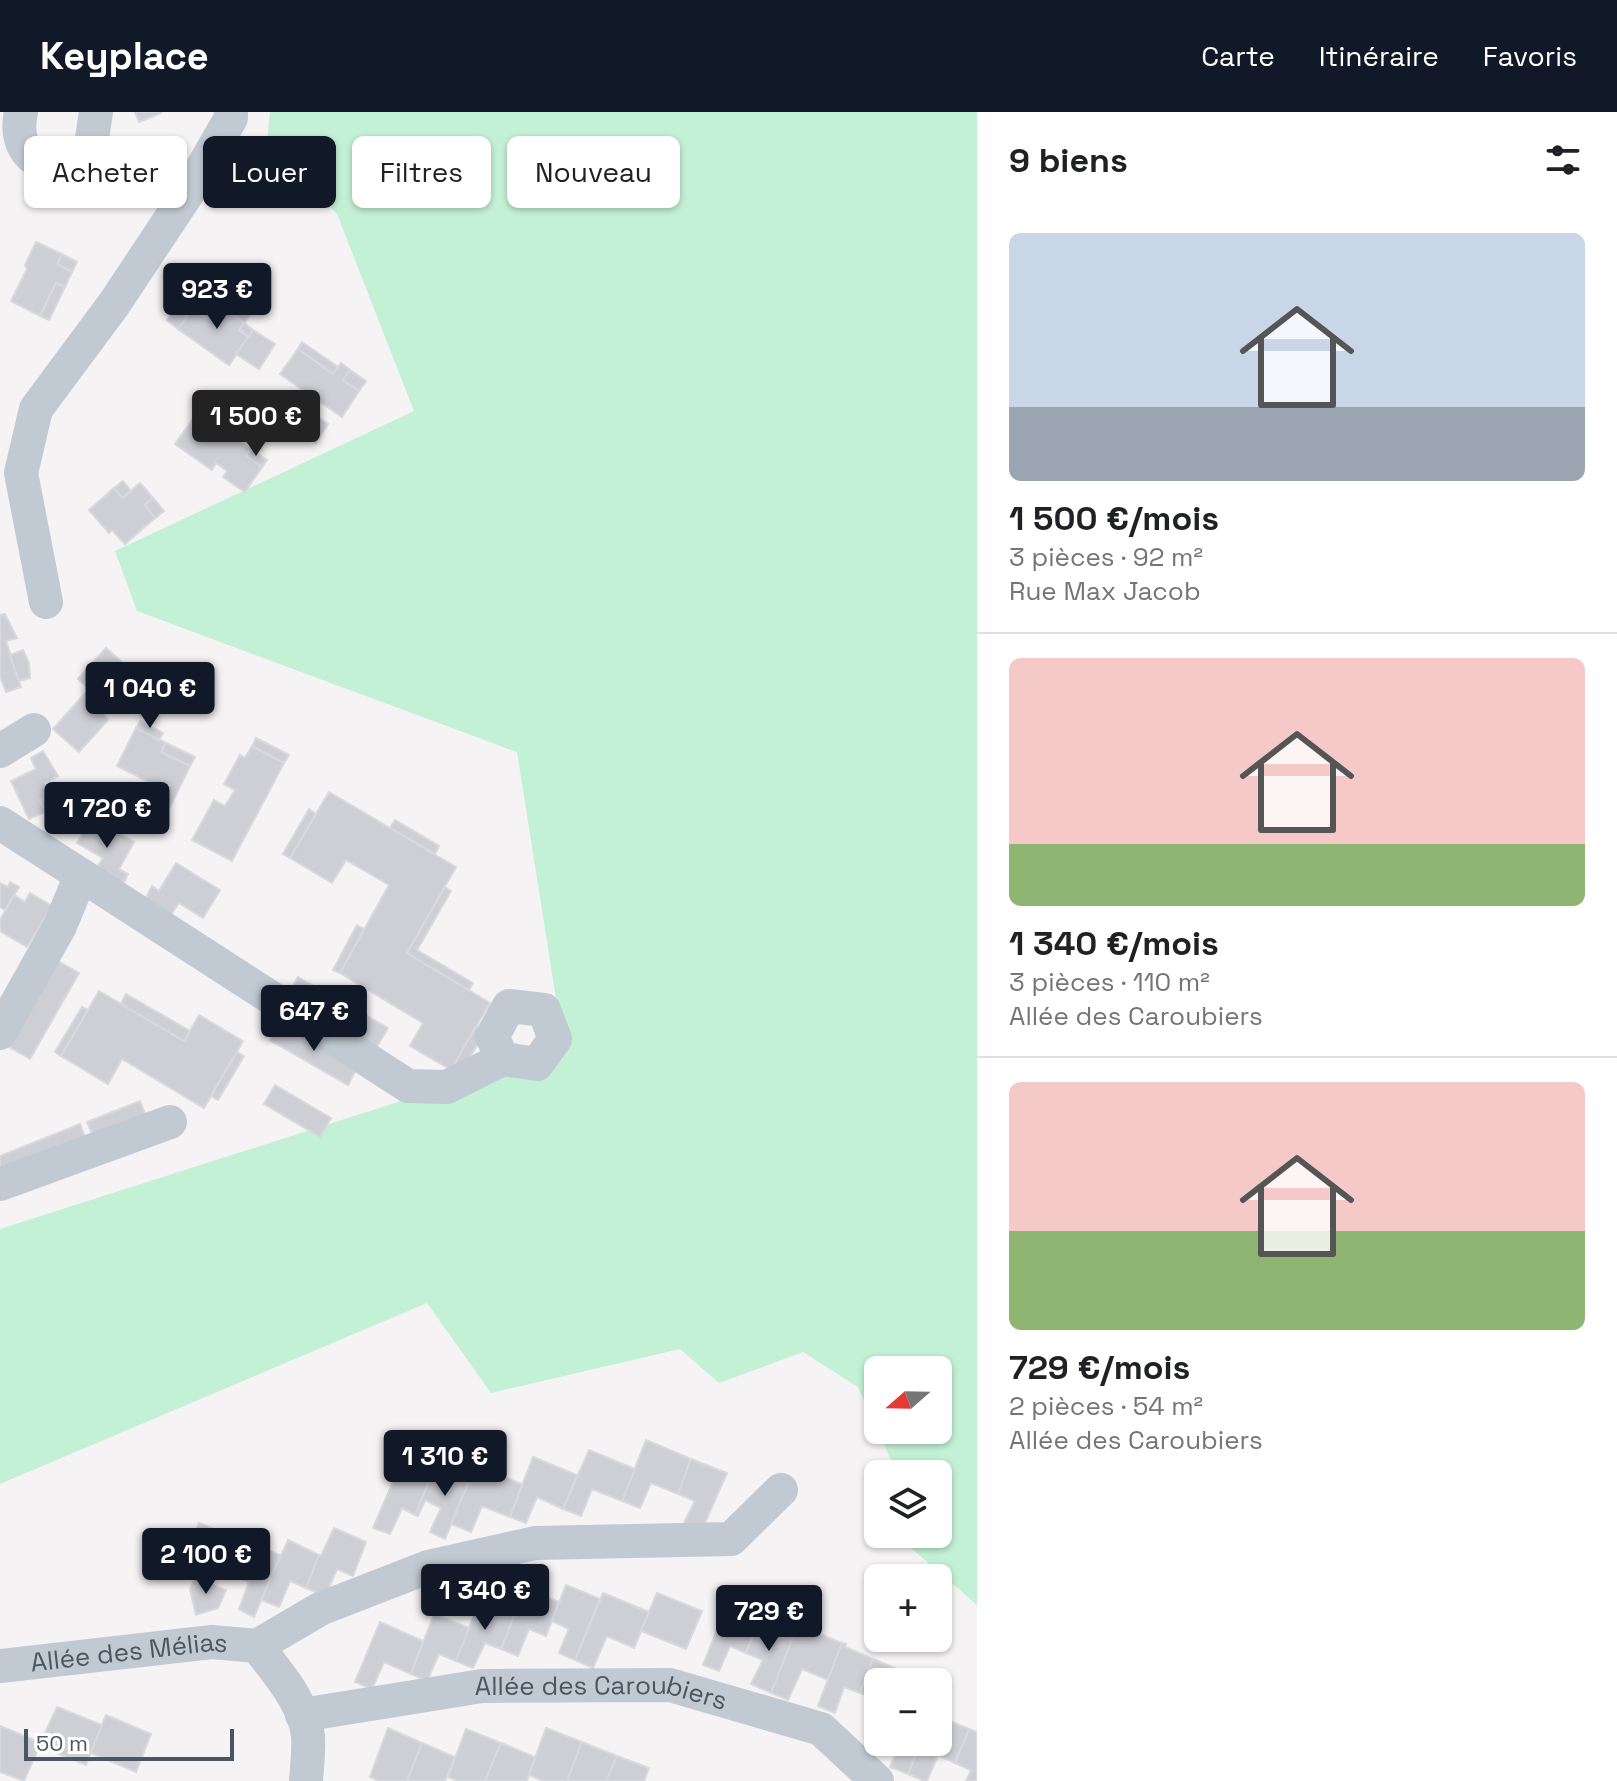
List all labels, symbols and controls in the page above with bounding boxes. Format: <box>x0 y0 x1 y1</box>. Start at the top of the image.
text: Keyplace <box>40 32 209 80</box>
text: Carte <box>1201 38 1275 74</box>
text: Itinéraire <box>1319 38 1439 74</box>
text: Favoris <box>1483 38 1577 74</box>
chip: Acheter <box>24 136 187 208</box>
chip: Louer <box>203 136 336 208</box>
chip: Filtres <box>352 136 491 208</box>
chip: Nouveau <box>507 136 680 208</box>
icon: filters <box>1541 138 1585 182</box>
text: 9 biens <box>1009 139 1128 182</box>
pin: 923 € <box>161 263 273 331</box>
text: 923 € <box>181 272 253 306</box>
icon: home <box>1225 285 1369 429</box>
pin: 1 500 € <box>182 390 330 458</box>
text: 1 500 € <box>210 399 302 433</box>
text: 1 500 €/mois <box>1009 497 1219 540</box>
text: 3 pièces · 92 m² <box>1009 540 1203 574</box>
text: Rue Max Jacob <box>1009 574 1201 608</box>
pin: 1 040 € <box>76 662 224 730</box>
text: 1 040 € <box>104 671 196 705</box>
icon: home <box>1225 710 1369 854</box>
pin: 1 720 € <box>33 782 181 850</box>
text: 1 720 € <box>62 791 152 825</box>
text: 1 340 €/mois <box>1009 922 1219 965</box>
text: 3 pièces · 110 m² <box>1009 965 1210 999</box>
pin: 647 € <box>258 985 370 1053</box>
text: 647 € <box>279 994 349 1028</box>
text: Allée des Caroubiers <box>1009 999 1263 1033</box>
icon: home <box>1225 1134 1369 1278</box>
text: 729 €/mois <box>1009 1346 1190 1389</box>
north arrow <box>864 1356 952 1444</box>
map controls <box>864 1356 952 1756</box>
text: 2 pièces · 54 m² <box>1009 1389 1203 1423</box>
text: Allée des Caroubiers <box>1009 1423 1263 1457</box>
pin: 1 310 € <box>371 1430 519 1498</box>
text: 1 310 € <box>402 1439 488 1473</box>
button: layers <box>864 1460 952 1548</box>
pin: 2 100 € <box>132 1528 280 1596</box>
text: 2 100 € <box>160 1537 252 1571</box>
pin: 1 340 € <box>411 1564 559 1632</box>
button: + <box>864 1564 952 1652</box>
text: 1 340 € <box>439 1573 531 1607</box>
pin: 729 € <box>713 1585 825 1653</box>
text: 729 € <box>734 1594 804 1628</box>
street label: Allée des Mélias <box>29 1625 229 1679</box>
street label: Allée des Caroubiers <box>475 1668 731 1718</box>
button: − <box>864 1668 952 1756</box>
scale bar <box>24 1725 234 1761</box>
text: 50 m <box>36 1729 88 1757</box>

